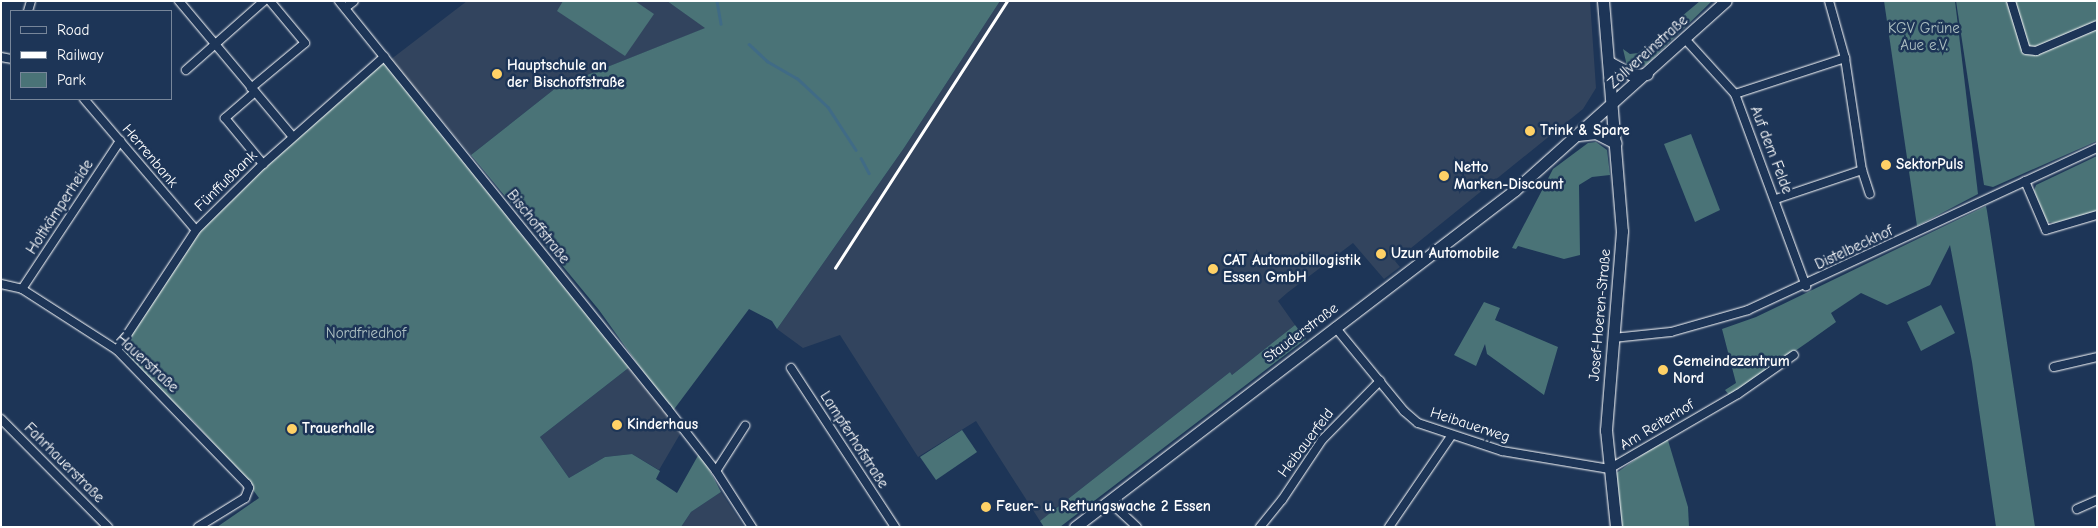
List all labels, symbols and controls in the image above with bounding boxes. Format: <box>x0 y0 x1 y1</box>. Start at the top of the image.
legend <box>10 10 172 100</box>
street label: Zollvereinstraße <box>1604 12 1692 92</box>
park label: KGV Grüne Aue e.V. <box>1888 19 1960 54</box>
text: Road <box>57 21 89 39</box>
text: Railway <box>57 46 103 64</box>
place label: Hauptschule an der Bischoffstraße <box>507 56 625 91</box>
marker: Hauptschule an der Bischoffstraße <box>491 68 503 80</box>
text: Park <box>57 71 86 89</box>
street label: Auf dem Felde <box>1746 104 1796 196</box>
street label: Herrenbank <box>118 121 182 191</box>
place label: Trink & Spare <box>1540 122 1630 140</box>
marker: Trink & Spare <box>1524 125 1536 137</box>
street label: Fünffußbank <box>191 147 261 215</box>
street label: Holtkämperheide <box>23 156 97 258</box>
place label: SektorPuls <box>1896 156 1963 174</box>
place label: Netto Marken-Discount <box>1454 158 1563 193</box>
marker: SektorPuls <box>1880 159 1892 171</box>
marker: Netto Marken-Discount <box>1438 170 1450 182</box>
street label: Bischoffstraße <box>503 186 573 268</box>
street label: Distelbeckhof <box>1812 222 1896 274</box>
place label: Uzun Automobile <box>1391 245 1499 263</box>
marker: Uzun Automobile <box>1375 248 1387 260</box>
street label: Josef-Hoeren-Straße <box>1585 248 1615 382</box>
place label: CAT Automobillogistik Essen GmbH <box>1223 251 1361 286</box>
marker: CAT Automobillogistik Essen GmbH <box>1207 263 1219 275</box>
street label: Stauderstraße <box>1260 299 1342 367</box>
park label: Nordfriedhof <box>326 325 406 343</box>
street label: Hauerstraße <box>112 329 182 397</box>
place label: Gemeindezentrum Nord <box>1673 352 1790 387</box>
marker: Gemeindezentrum Nord <box>1657 364 1669 376</box>
street label: Lampferhofstraße <box>816 388 892 492</box>
street label: Am Reiterhof <box>1617 396 1697 454</box>
street label: Heibauerweg <box>1428 404 1512 446</box>
street label: Heibauerfeld <box>1274 405 1338 481</box>
place label: Kinderhaus <box>627 416 698 434</box>
street label: Fahrhauerstraße <box>20 419 108 507</box>
marker: Kinderhaus <box>611 419 623 431</box>
place label: Trauerhalle <box>302 420 374 438</box>
marker: Trauerhalle <box>286 423 298 435</box>
place label: Feuer- u. Rettungswache 2 Essen <box>996 498 1211 516</box>
marker: Feuer- u. Rettungswache 2 Essen <box>980 501 992 513</box>

